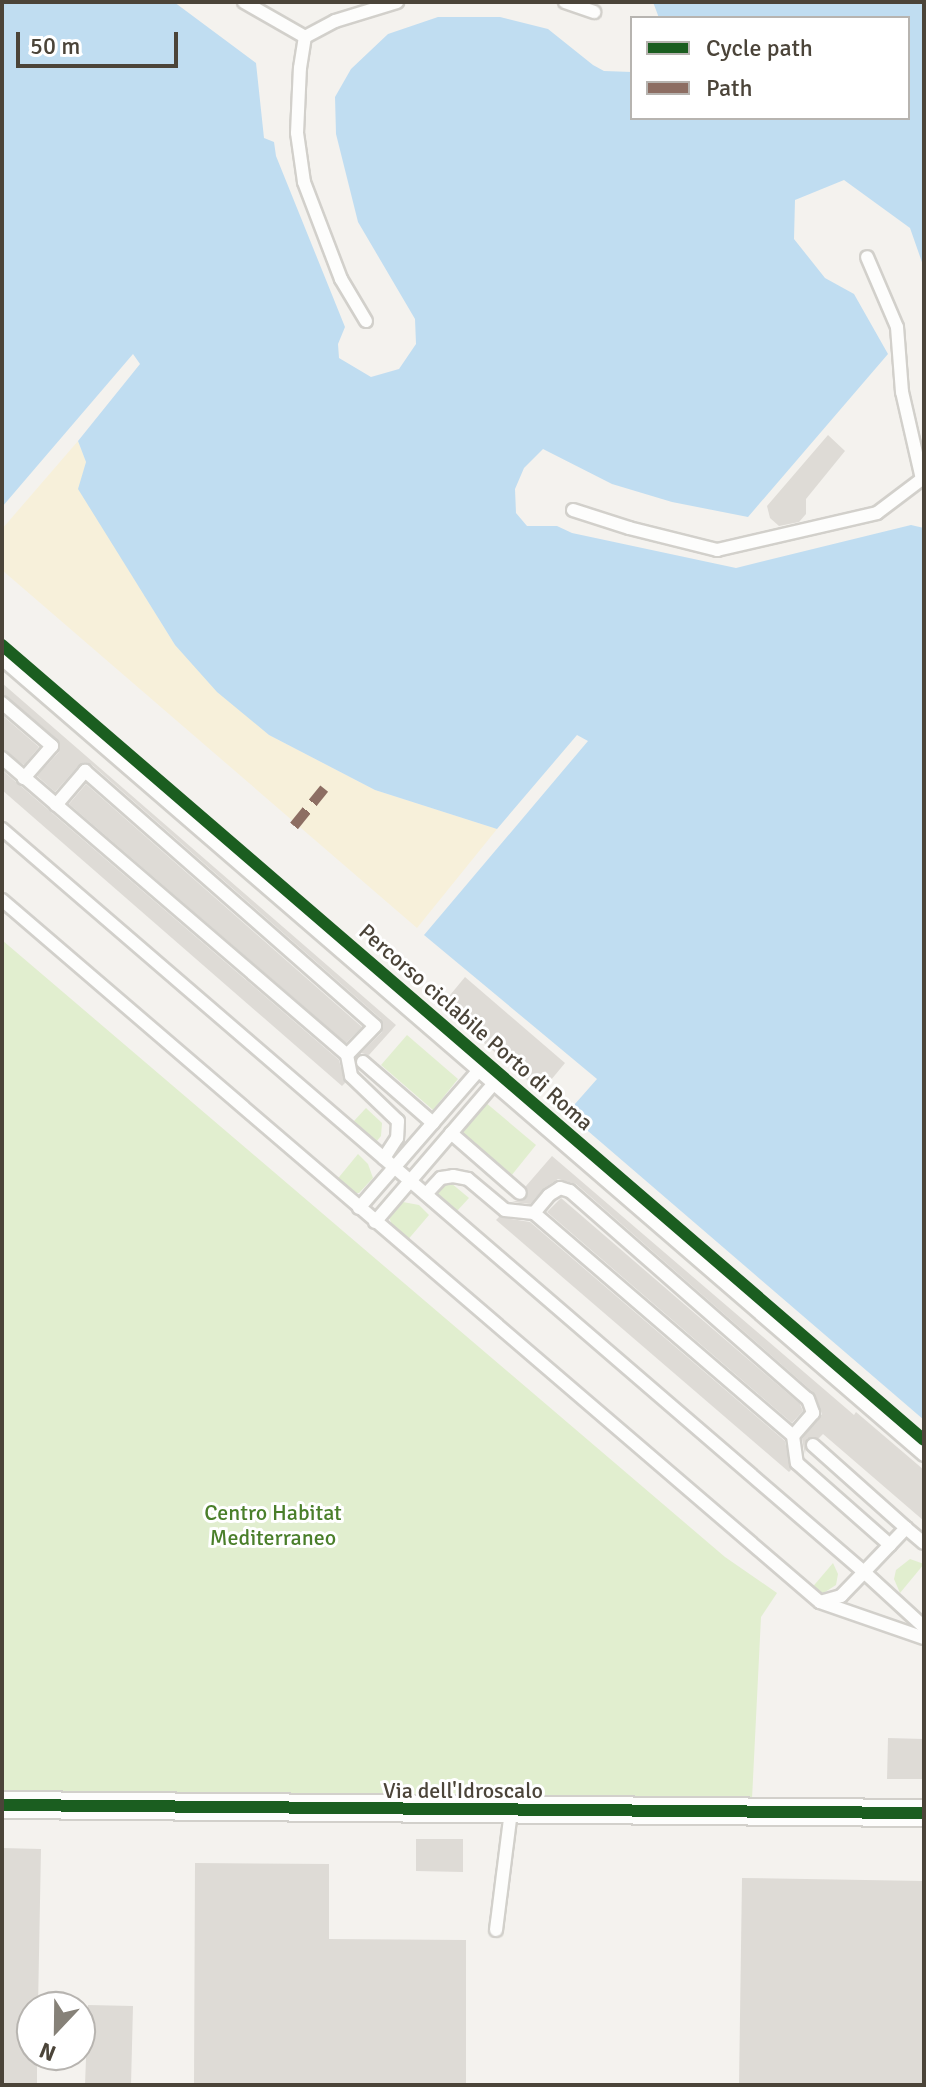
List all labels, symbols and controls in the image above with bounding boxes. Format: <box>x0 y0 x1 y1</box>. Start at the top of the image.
scale bar <box>20 16 182 66</box>
legend <box>630 16 910 120</box>
text: 50 m <box>30 31 80 61</box>
text: Cycle path <box>706 33 813 63</box>
text: Path <box>706 73 752 103</box>
street label: Percorso ciclabile Porto di Roma <box>354 918 598 1136</box>
park label: Centro Habitat Mediterraneo <box>204 1499 342 1550</box>
street label: Via dell'Idroscalo <box>383 1778 543 1804</box>
north arrow <box>16 1991 96 2071</box>
text: N <box>35 2036 60 2067</box>

